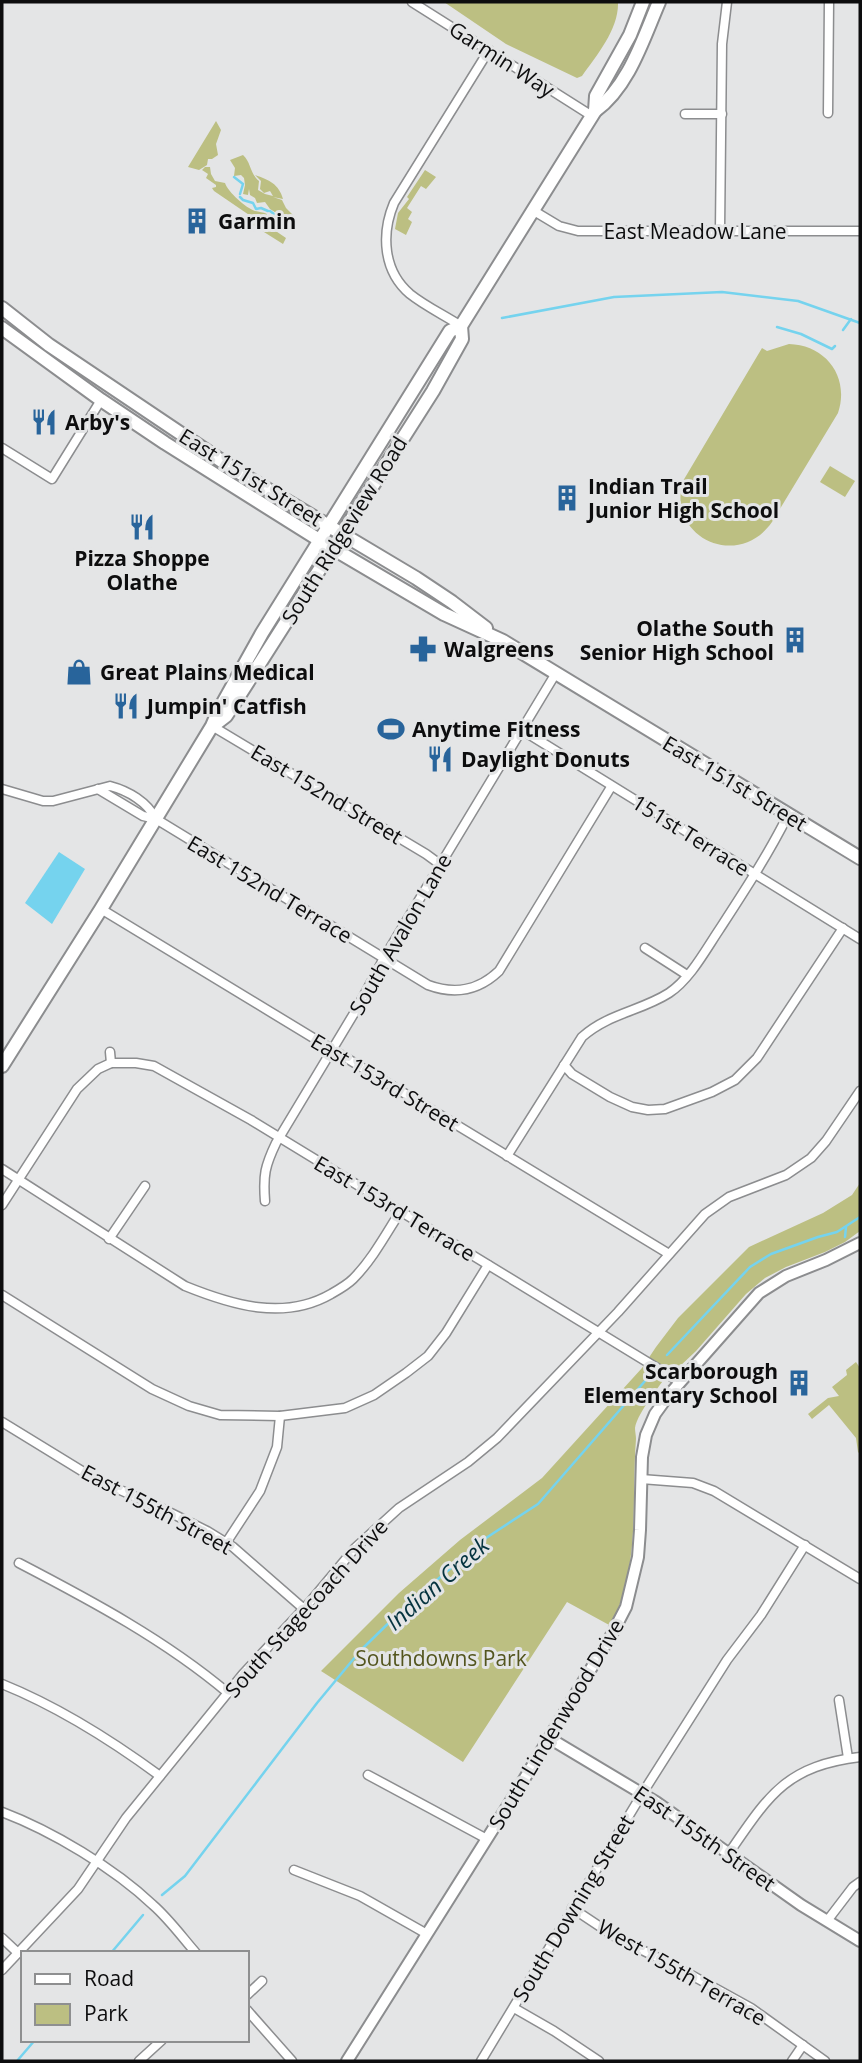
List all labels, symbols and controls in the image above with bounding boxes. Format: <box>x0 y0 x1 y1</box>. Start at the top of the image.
street label: Garmin Way <box>444 15 560 104</box>
building icon: Garmin <box>182 206 212 236</box>
place label: Garmin <box>218 207 296 235</box>
street label: East Meadow Lane <box>603 217 787 245</box>
restaurant icon: Arby's <box>29 407 59 437</box>
place label: Arby's <box>65 408 130 436</box>
street label: East 151st Street <box>174 422 328 532</box>
street label: South Ridgeview Road <box>275 431 413 629</box>
place label: Indian Trail Junior High School <box>586 472 779 524</box>
building icon: Indian Trail Junior High School <box>552 483 582 513</box>
restaurant icon: Pizza Shoppe Olathe <box>127 512 157 542</box>
place label: Pizza Shoppe Olathe <box>74 544 210 596</box>
place label: Olathe South Senior High School <box>580 614 774 666</box>
building icon: Olathe South Senior High School <box>780 625 810 655</box>
pharmacy icon: Walgreens <box>408 634 438 664</box>
place label: Walgreens <box>444 635 554 663</box>
shop icon: Great Plains Medical <box>64 657 94 687</box>
place label: Great Plains Medical <box>100 658 315 686</box>
restaurant icon: Jumpin' Catfish <box>111 691 141 721</box>
place label: Jumpin' Catfish <box>145 692 307 720</box>
sports icon: Anytime Fitness <box>376 714 406 744</box>
place label: Anytime Fitness <box>412 715 580 743</box>
street label: East 151st Street <box>658 729 812 837</box>
street label: East 152nd Street <box>246 738 408 850</box>
restaurant icon: Daylight Donuts <box>425 744 455 774</box>
place label: Daylight Donuts <box>461 745 630 773</box>
street label: 151st Terrace <box>627 788 755 882</box>
street label: East 152nd Terrace <box>182 829 358 949</box>
street label: South Avalon Lane <box>342 848 458 1020</box>
street label: East 153rd Street <box>306 1027 464 1137</box>
street label: East 153rd Terrace <box>309 1149 481 1267</box>
place label: Scarborough Elementary School <box>583 1357 778 1409</box>
building icon: Scarborough Elementary School <box>784 1368 814 1398</box>
street label: East 155th Street <box>77 1457 237 1561</box>
street label: South Stagecoach Drive <box>218 1513 394 1703</box>
water label: Indian Creek <box>378 1529 496 1637</box>
street label: South Lindenwood Drive <box>482 1614 630 1834</box>
park label: Southdowns Park <box>355 1644 527 1672</box>
street label: East 155th Street <box>629 1779 781 1897</box>
street label: South Downing Street <box>506 1809 640 2007</box>
street label: West 155th Terrace <box>593 1912 771 2032</box>
legend <box>21 1951 248 2042</box>
text: Road <box>84 1964 134 1992</box>
text: Park <box>84 1999 128 2027</box>

